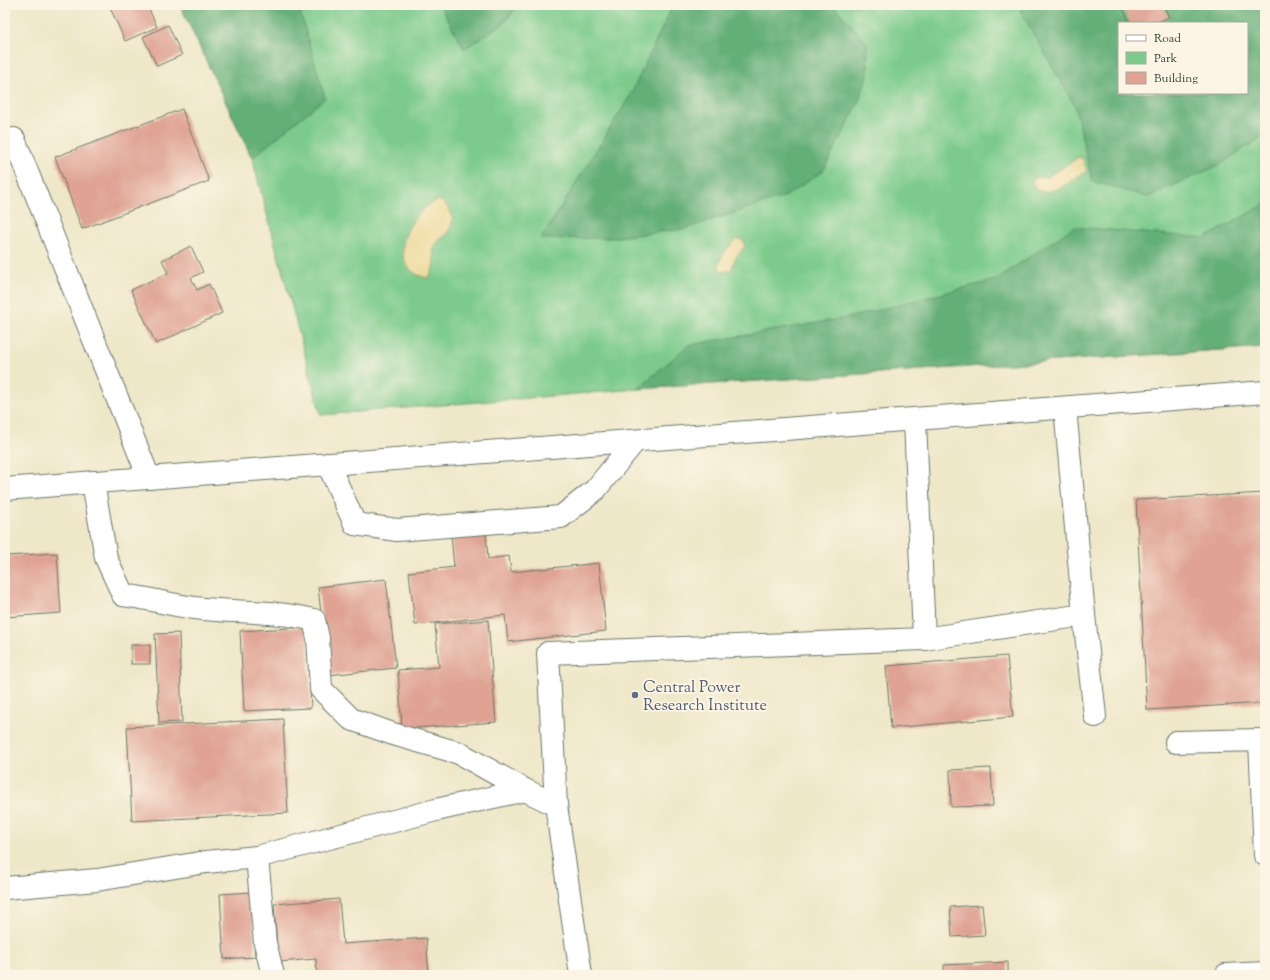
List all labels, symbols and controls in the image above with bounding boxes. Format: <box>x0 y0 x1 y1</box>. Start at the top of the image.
legend <box>1118 22 1248 94</box>
text: Road <box>1154 30 1181 48</box>
text: Park <box>1154 50 1177 68</box>
text: Building <box>1154 70 1198 88</box>
place label: Central Power Research Institute <box>643 677 767 718</box>
marker: Central Power Research Institute <box>630 690 640 700</box>

